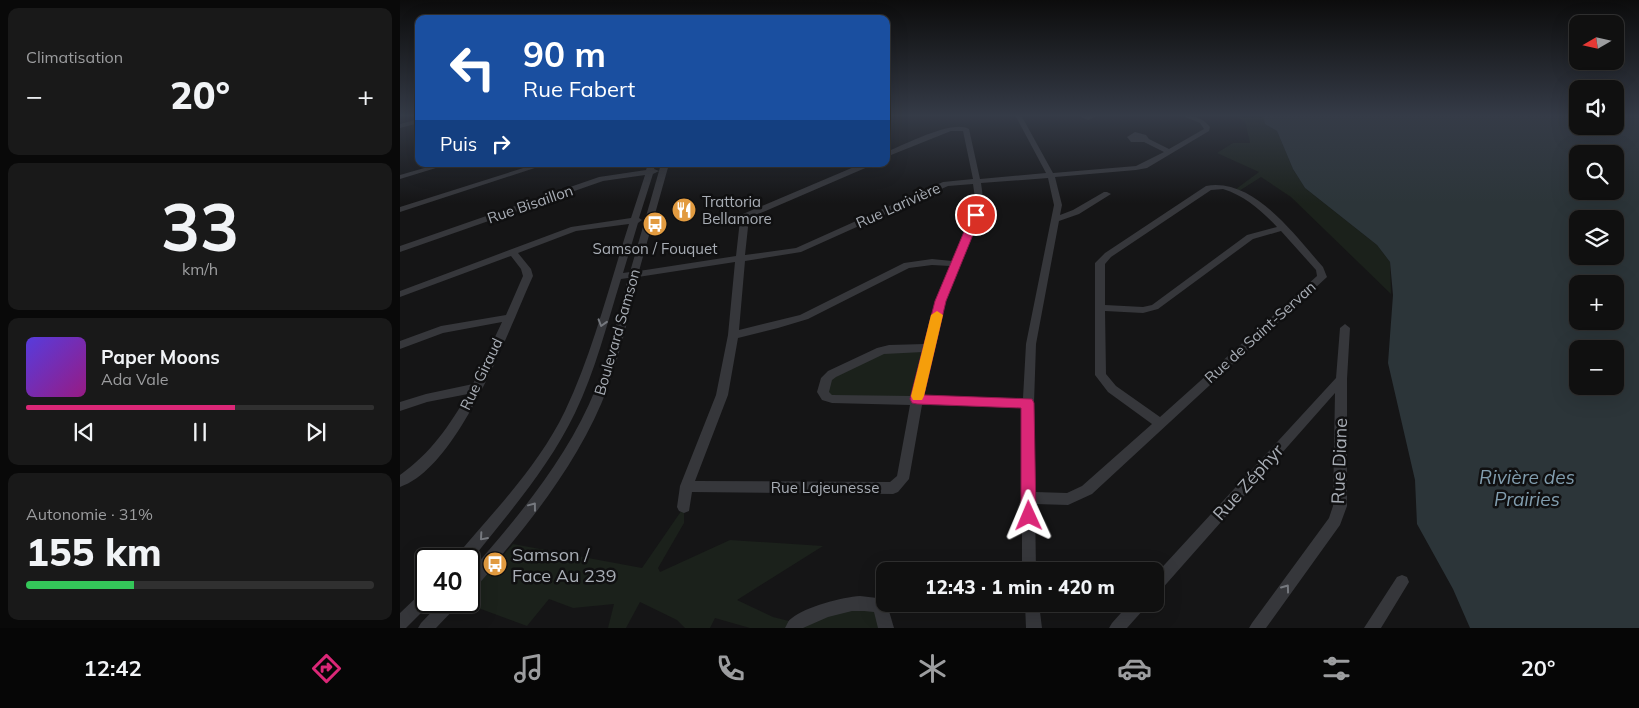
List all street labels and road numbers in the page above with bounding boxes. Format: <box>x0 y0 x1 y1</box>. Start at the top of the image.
street label: Rue Larivière <box>853 178 943 232</box>
street label: Rue Bisaillon <box>485 180 575 228</box>
street label: Boulevard Samson <box>590 267 644 397</box>
street label: Rue de Saint-Servan <box>1200 277 1320 387</box>
street label: Rue Giraud <box>455 335 507 413</box>
street label: Rue Diane <box>1326 418 1352 504</box>
street label: Rue Zéphyr <box>1208 439 1289 525</box>
street label: Rue Lajeunesse <box>771 478 879 497</box>

